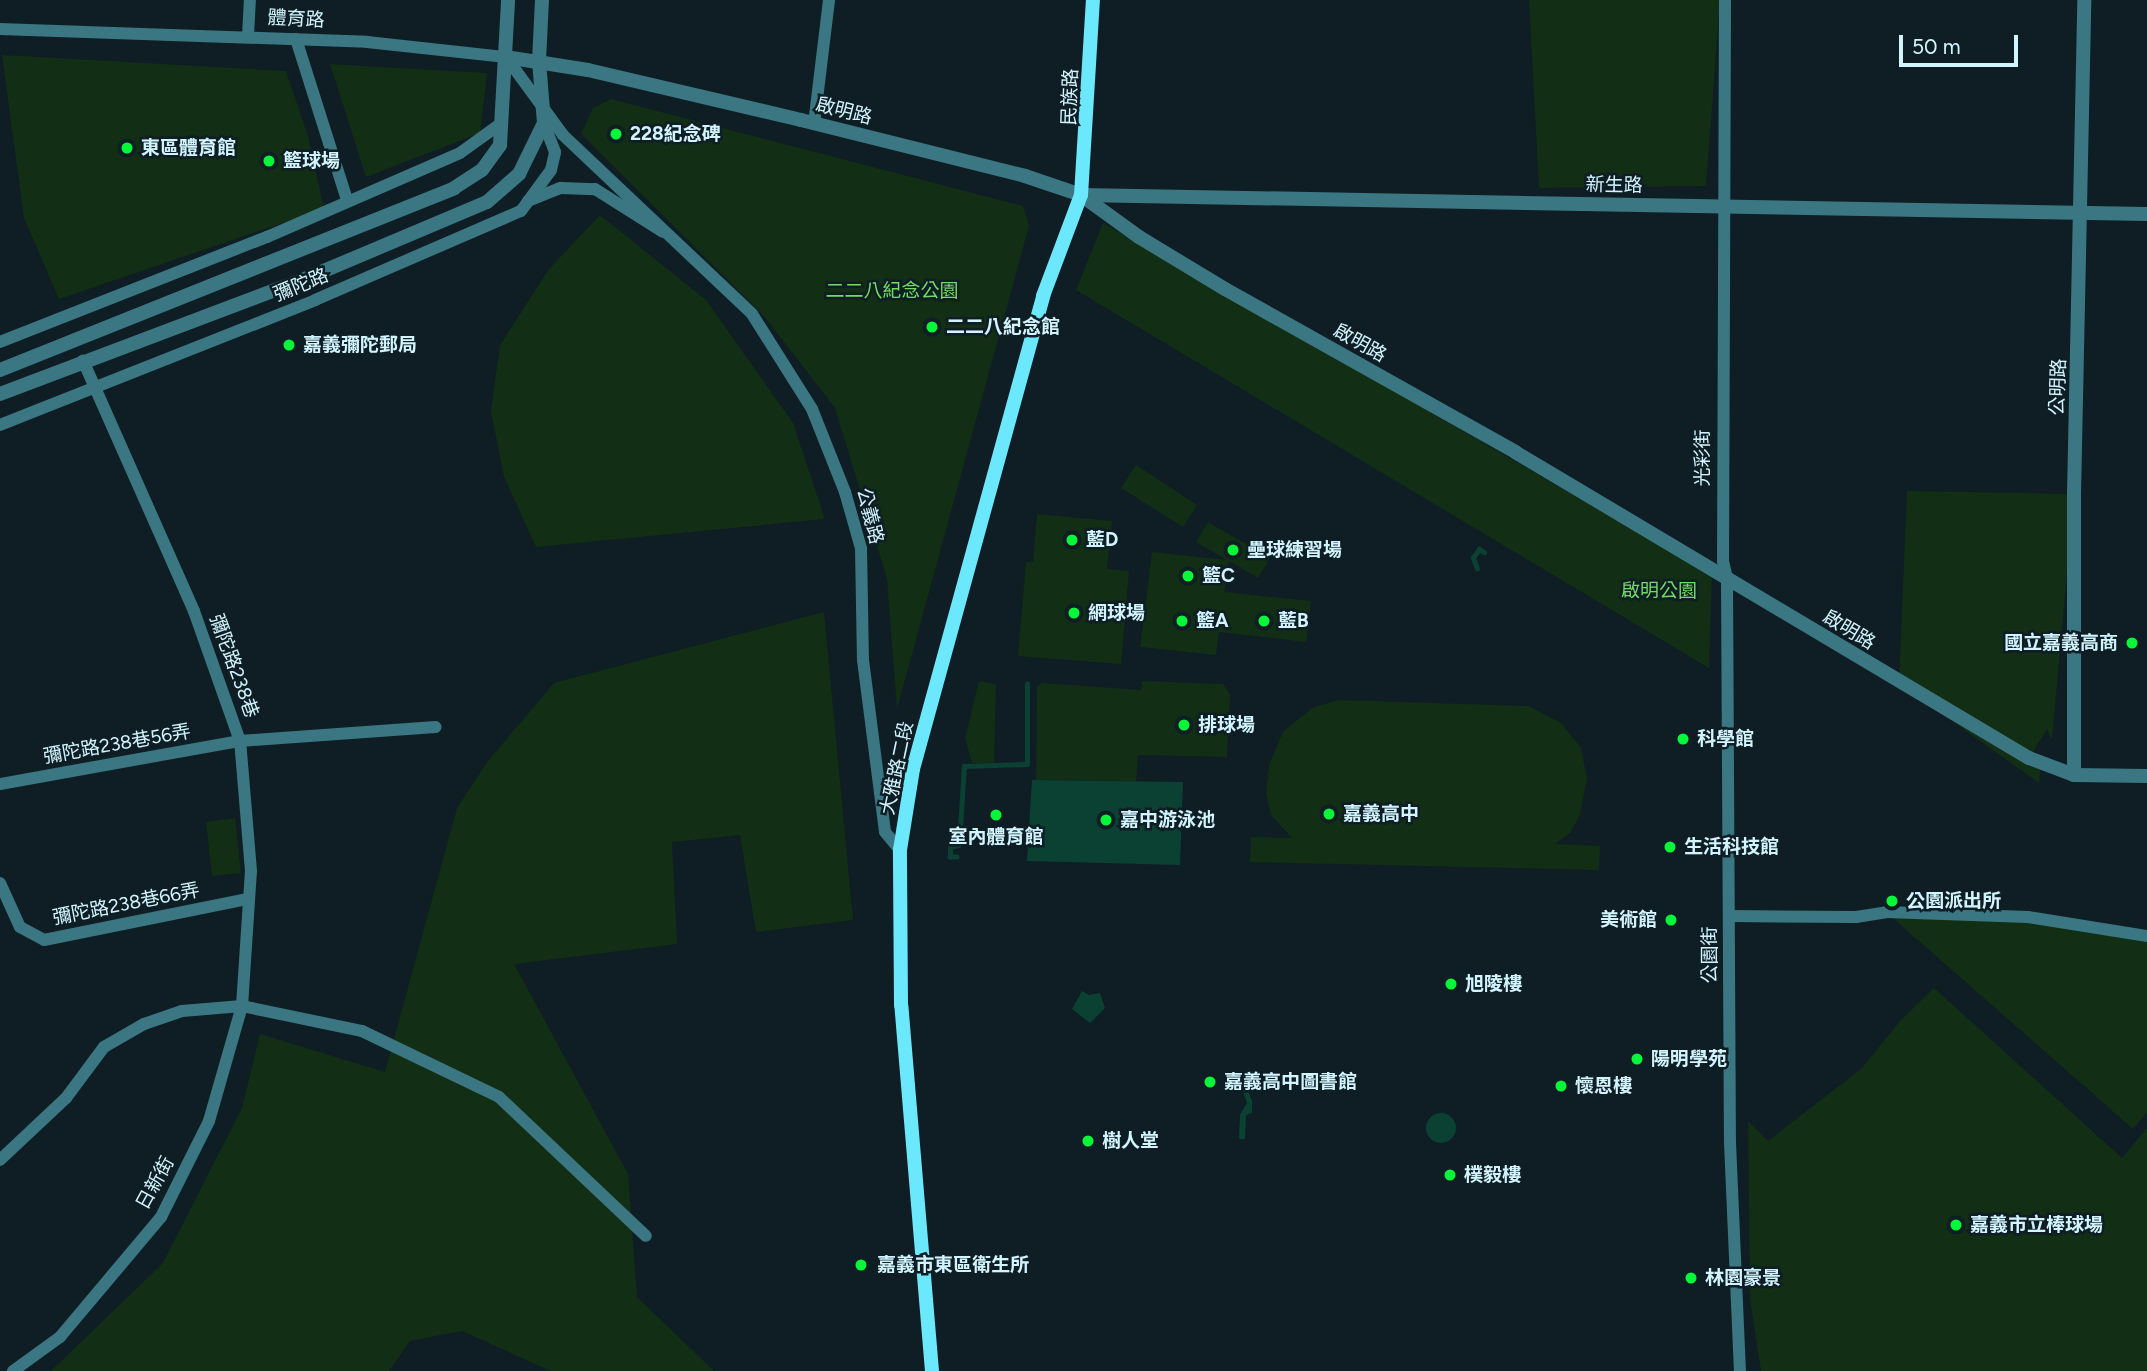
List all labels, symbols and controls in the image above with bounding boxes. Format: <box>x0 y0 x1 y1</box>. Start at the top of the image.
street label: 體育路 <box>267 6 325 32</box>
scale bar <box>1902 21 2021 65</box>
text: 50 m <box>1912 34 1961 59</box>
street label: 民族路 <box>1058 68 1082 126</box>
street label: 啟明路 <box>814 93 874 129</box>
place label: 228紀念碑 <box>630 123 721 145</box>
marker: 228紀念碑 <box>608 126 624 142</box>
place label: 東區體育館 <box>141 137 236 159</box>
marker: 東區體育館 <box>119 140 135 156</box>
place label: 籃球場 <box>283 150 340 172</box>
marker: 籃球場 <box>261 153 277 169</box>
street label: 新生路 <box>1585 173 1643 197</box>
street label: 彌陀路 <box>270 264 332 306</box>
park label: 二二八紀念公園 <box>826 280 958 302</box>
place label: 二二八紀念館 <box>946 316 1060 338</box>
marker: 二二八紀念館 <box>924 319 940 335</box>
street label: 啟明路 <box>1330 319 1390 367</box>
place label: 嘉義彌陀郵局 <box>303 334 417 356</box>
marker: 嘉義彌陀郵局 <box>281 337 297 353</box>
street label: 公明路 <box>2046 358 2070 416</box>
street label: 光彩街 <box>1692 430 1714 486</box>
street label: 公義路 <box>852 486 888 546</box>
place label: 藍D <box>1086 529 1118 551</box>
marker: 藍D <box>1064 532 1080 548</box>
place label: 壘球練習場 <box>1247 539 1342 561</box>
marker: 壘球練習場 <box>1225 542 1241 558</box>
place label: 籃C <box>1202 565 1235 587</box>
marker: 籃C <box>1180 568 1196 584</box>
park label: 啟明公園 <box>1621 580 1697 602</box>
place label: 網球場 <box>1088 602 1145 624</box>
marker: 網球場 <box>1066 605 1082 621</box>
street label: 啟明路 <box>1819 606 1879 654</box>
place label: 籃A <box>1196 610 1229 632</box>
place label: 藍B <box>1278 610 1309 632</box>
street label: 彌陀路238巷 <box>205 611 263 721</box>
marker: 籃A <box>1174 613 1190 629</box>
marker: 藍B <box>1256 613 1272 629</box>
place label: 國立嘉義高商 <box>2004 632 2118 654</box>
marker: 國立嘉義高商 <box>2124 635 2140 651</box>
place label: 排球場 <box>1198 714 1255 736</box>
marker: 排球場 <box>1176 717 1192 733</box>
street label: 大雅路二段 <box>876 719 918 817</box>
street label: 彌陀路238巷56弄 <box>42 720 192 768</box>
place label: 科學館 <box>1697 728 1754 750</box>
marker: 科學館 <box>1675 731 1691 747</box>
place label: 嘉義高中 <box>1343 803 1419 825</box>
marker: 嘉義高中 <box>1321 806 1337 822</box>
marker: 室內體育館 <box>988 807 1004 823</box>
place label: 嘉中游泳池 <box>1120 809 1215 831</box>
marker: 嘉中游泳池 <box>1098 812 1114 828</box>
place label: 室內體育館 <box>949 826 1043 848</box>
place label: 生活科技館 <box>1684 836 1779 858</box>
marker: 生活科技館 <box>1662 839 1678 855</box>
street label: 彌陀路238巷66弄 <box>51 879 201 929</box>
place label: 公園派出所 <box>1906 890 2001 912</box>
marker: 公園派出所 <box>1884 893 1900 909</box>
place label: 美術館 <box>1600 909 1657 931</box>
marker: 美術館 <box>1663 912 1679 928</box>
street label: 公園街 <box>1699 927 1721 983</box>
place label: 旭陵樓 <box>1465 973 1522 995</box>
marker: 旭陵樓 <box>1443 976 1459 992</box>
place label: 陽明學苑 <box>1651 1048 1727 1070</box>
marker: 陽明學苑 <box>1629 1051 1645 1067</box>
place label: 嘉義高中圖書館 <box>1224 1071 1357 1093</box>
marker: 嘉義高中圖書館 <box>1202 1074 1218 1090</box>
place label: 懷恩樓 <box>1575 1075 1632 1097</box>
marker: 懷恩樓 <box>1553 1078 1569 1094</box>
place label: 樹人堂 <box>1102 1130 1159 1152</box>
marker: 樹人堂 <box>1080 1133 1096 1149</box>
street label: 日新街 <box>131 1153 179 1213</box>
place label: 樸毅樓 <box>1464 1164 1521 1186</box>
marker: 樸毅樓 <box>1442 1167 1458 1183</box>
place label: 嘉義市立棒球場 <box>1970 1214 2103 1236</box>
marker: 嘉義市立棒球場 <box>1948 1217 1964 1233</box>
place label: 嘉義市東區衛生所 <box>877 1254 1029 1276</box>
marker: 嘉義市東區衛生所 <box>851 1255 871 1275</box>
place label: 林園豪景 <box>1705 1267 1781 1289</box>
marker: 林園豪景 <box>1683 1270 1699 1286</box>

